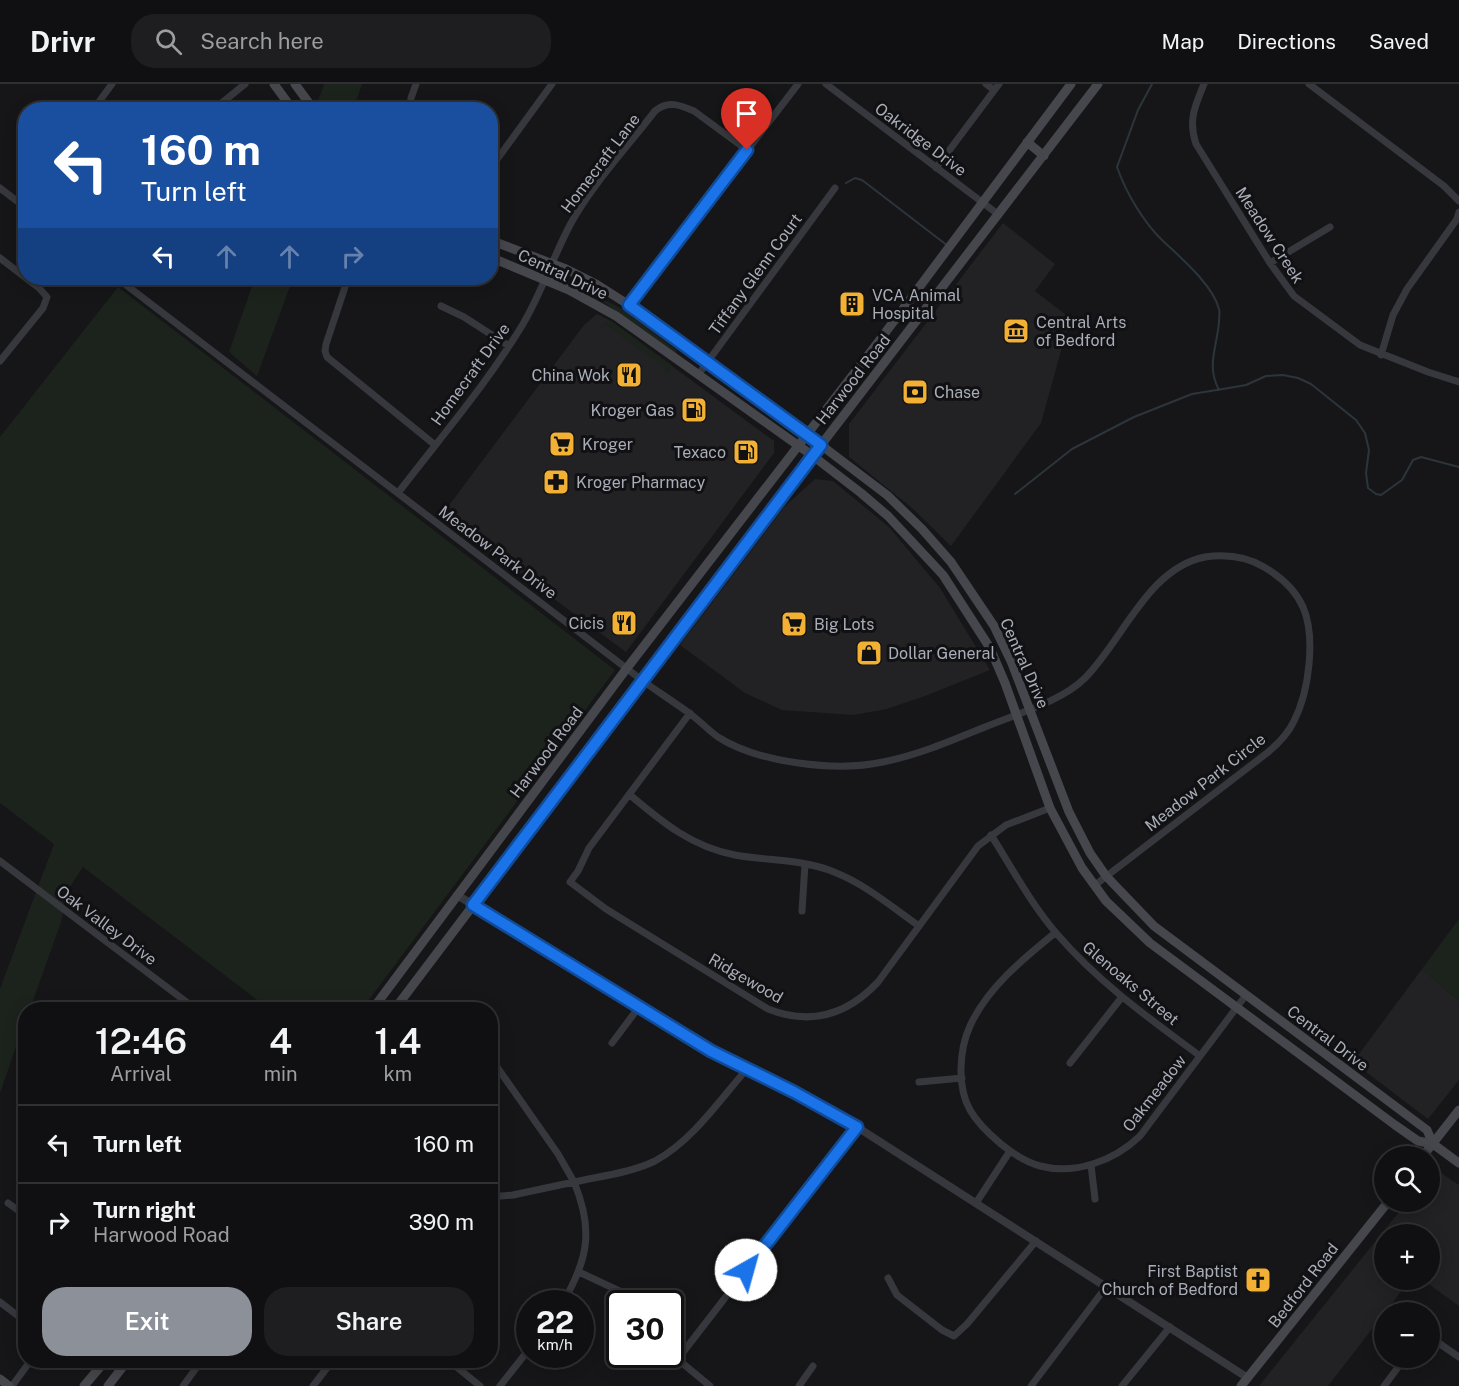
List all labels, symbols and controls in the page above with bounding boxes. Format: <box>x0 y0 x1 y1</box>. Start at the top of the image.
search box <box>131 14 551 68</box>
text: Drivr <box>30 25 95 58</box>
icon: search <box>152 25 185 58</box>
text: Search here <box>200 28 324 54</box>
text: Map <box>1162 29 1204 54</box>
text: Directions <box>1237 29 1336 54</box>
text: Saved <box>1369 29 1429 54</box>
pin <box>721 88 772 150</box>
icon: arrive <box>730 97 763 130</box>
street label: Oakridge Drive <box>871 99 970 180</box>
street label: Homecraft Lane <box>557 110 644 217</box>
text: 160 m <box>141 125 261 174</box>
icon: left <box>42 126 120 204</box>
text: Turn left <box>141 175 247 207</box>
street label: Meadow Creek <box>1231 184 1308 287</box>
street label: Tiffany Glenn Court <box>705 210 806 339</box>
icon: left <box>147 240 180 273</box>
icon: ahead <box>210 240 243 273</box>
icon: ahead <box>273 240 306 273</box>
icon: right <box>336 240 369 273</box>
street label: Central Drive <box>515 245 611 304</box>
place label: VCA Animal Hospital <box>872 286 961 323</box>
building icon: VCA Animal Hospital <box>837 289 867 319</box>
place label: Central Arts of Bedford <box>1036 313 1126 350</box>
museum icon: Central Arts of Bedford <box>1001 316 1031 346</box>
street label: Homecraft Drive <box>427 320 514 429</box>
street label: Harwood Road <box>812 330 895 428</box>
restaurant icon: China Wok <box>614 360 644 390</box>
place label: China Wok <box>532 366 610 385</box>
bank icon: Chase <box>900 377 930 407</box>
place label: Chase <box>934 383 980 402</box>
fuel station icon: Kroger Gas <box>679 395 709 425</box>
place label: Kroger Gas <box>590 401 674 420</box>
supermarket icon: Kroger <box>547 429 577 459</box>
place label: Kroger <box>582 435 633 454</box>
fuel station icon: Texaco <box>731 437 761 467</box>
place label: Texaco <box>674 443 726 462</box>
pharmacy icon: Kroger Pharmacy <box>541 467 571 497</box>
place label: Kroger Pharmacy <box>576 473 706 492</box>
street label: Meadow Park Drive <box>435 502 561 603</box>
restaurant icon: Cicis <box>609 608 639 638</box>
supermarket icon: Big Lots <box>779 609 809 639</box>
place label: Cicis <box>568 614 604 633</box>
place label: Big Lots <box>814 615 874 634</box>
street label: Central Drive <box>996 615 1053 711</box>
shop icon: Dollar General <box>854 638 884 668</box>
place label: Dollar General <box>888 644 995 663</box>
street label: Harwood Road <box>506 703 587 802</box>
street label: Meadow Park Circle <box>1141 729 1269 835</box>
street label: Oak Valley Drive <box>53 882 161 969</box>
street label: Glenoaks Street <box>1079 938 1183 1029</box>
street label: Ridgewood <box>705 950 786 1007</box>
street label: Central Drive <box>1283 1002 1372 1075</box>
text: 12:46 <box>95 1020 187 1062</box>
text: 4 <box>269 1020 292 1062</box>
text: 1.4 <box>374 1020 421 1062</box>
street label: Oakmeadow <box>1119 1051 1191 1135</box>
text: Arrival <box>110 1062 172 1086</box>
text: min <box>264 1062 298 1086</box>
text: km <box>384 1062 412 1086</box>
icon: left <box>42 1128 75 1161</box>
text: Turn left <box>93 1131 182 1157</box>
text: 160 m <box>414 1131 474 1157</box>
map controls <box>1374 1146 1440 1368</box>
button: search <box>1374 1146 1440 1212</box>
text: Turn right <box>93 1197 196 1223</box>
icon: right <box>42 1206 75 1239</box>
text: 390 m <box>409 1209 474 1235</box>
text: Harwood Road <box>93 1223 230 1247</box>
button: + <box>1374 1224 1440 1290</box>
position arrow <box>714 1238 778 1302</box>
street label: Bedford Road <box>1264 1239 1342 1331</box>
place label: First Baptist Church of Bedford <box>1101 1262 1238 1299</box>
church icon: First Baptist Church of Bedford <box>1243 1265 1273 1295</box>
button: Exit <box>42 1287 252 1356</box>
button: Share <box>264 1287 474 1356</box>
speed limit sign: 30 <box>606 1290 684 1368</box>
button: − <box>1374 1302 1440 1368</box>
text: 22 <box>536 1304 574 1340</box>
text: km/h <box>537 1336 573 1353</box>

